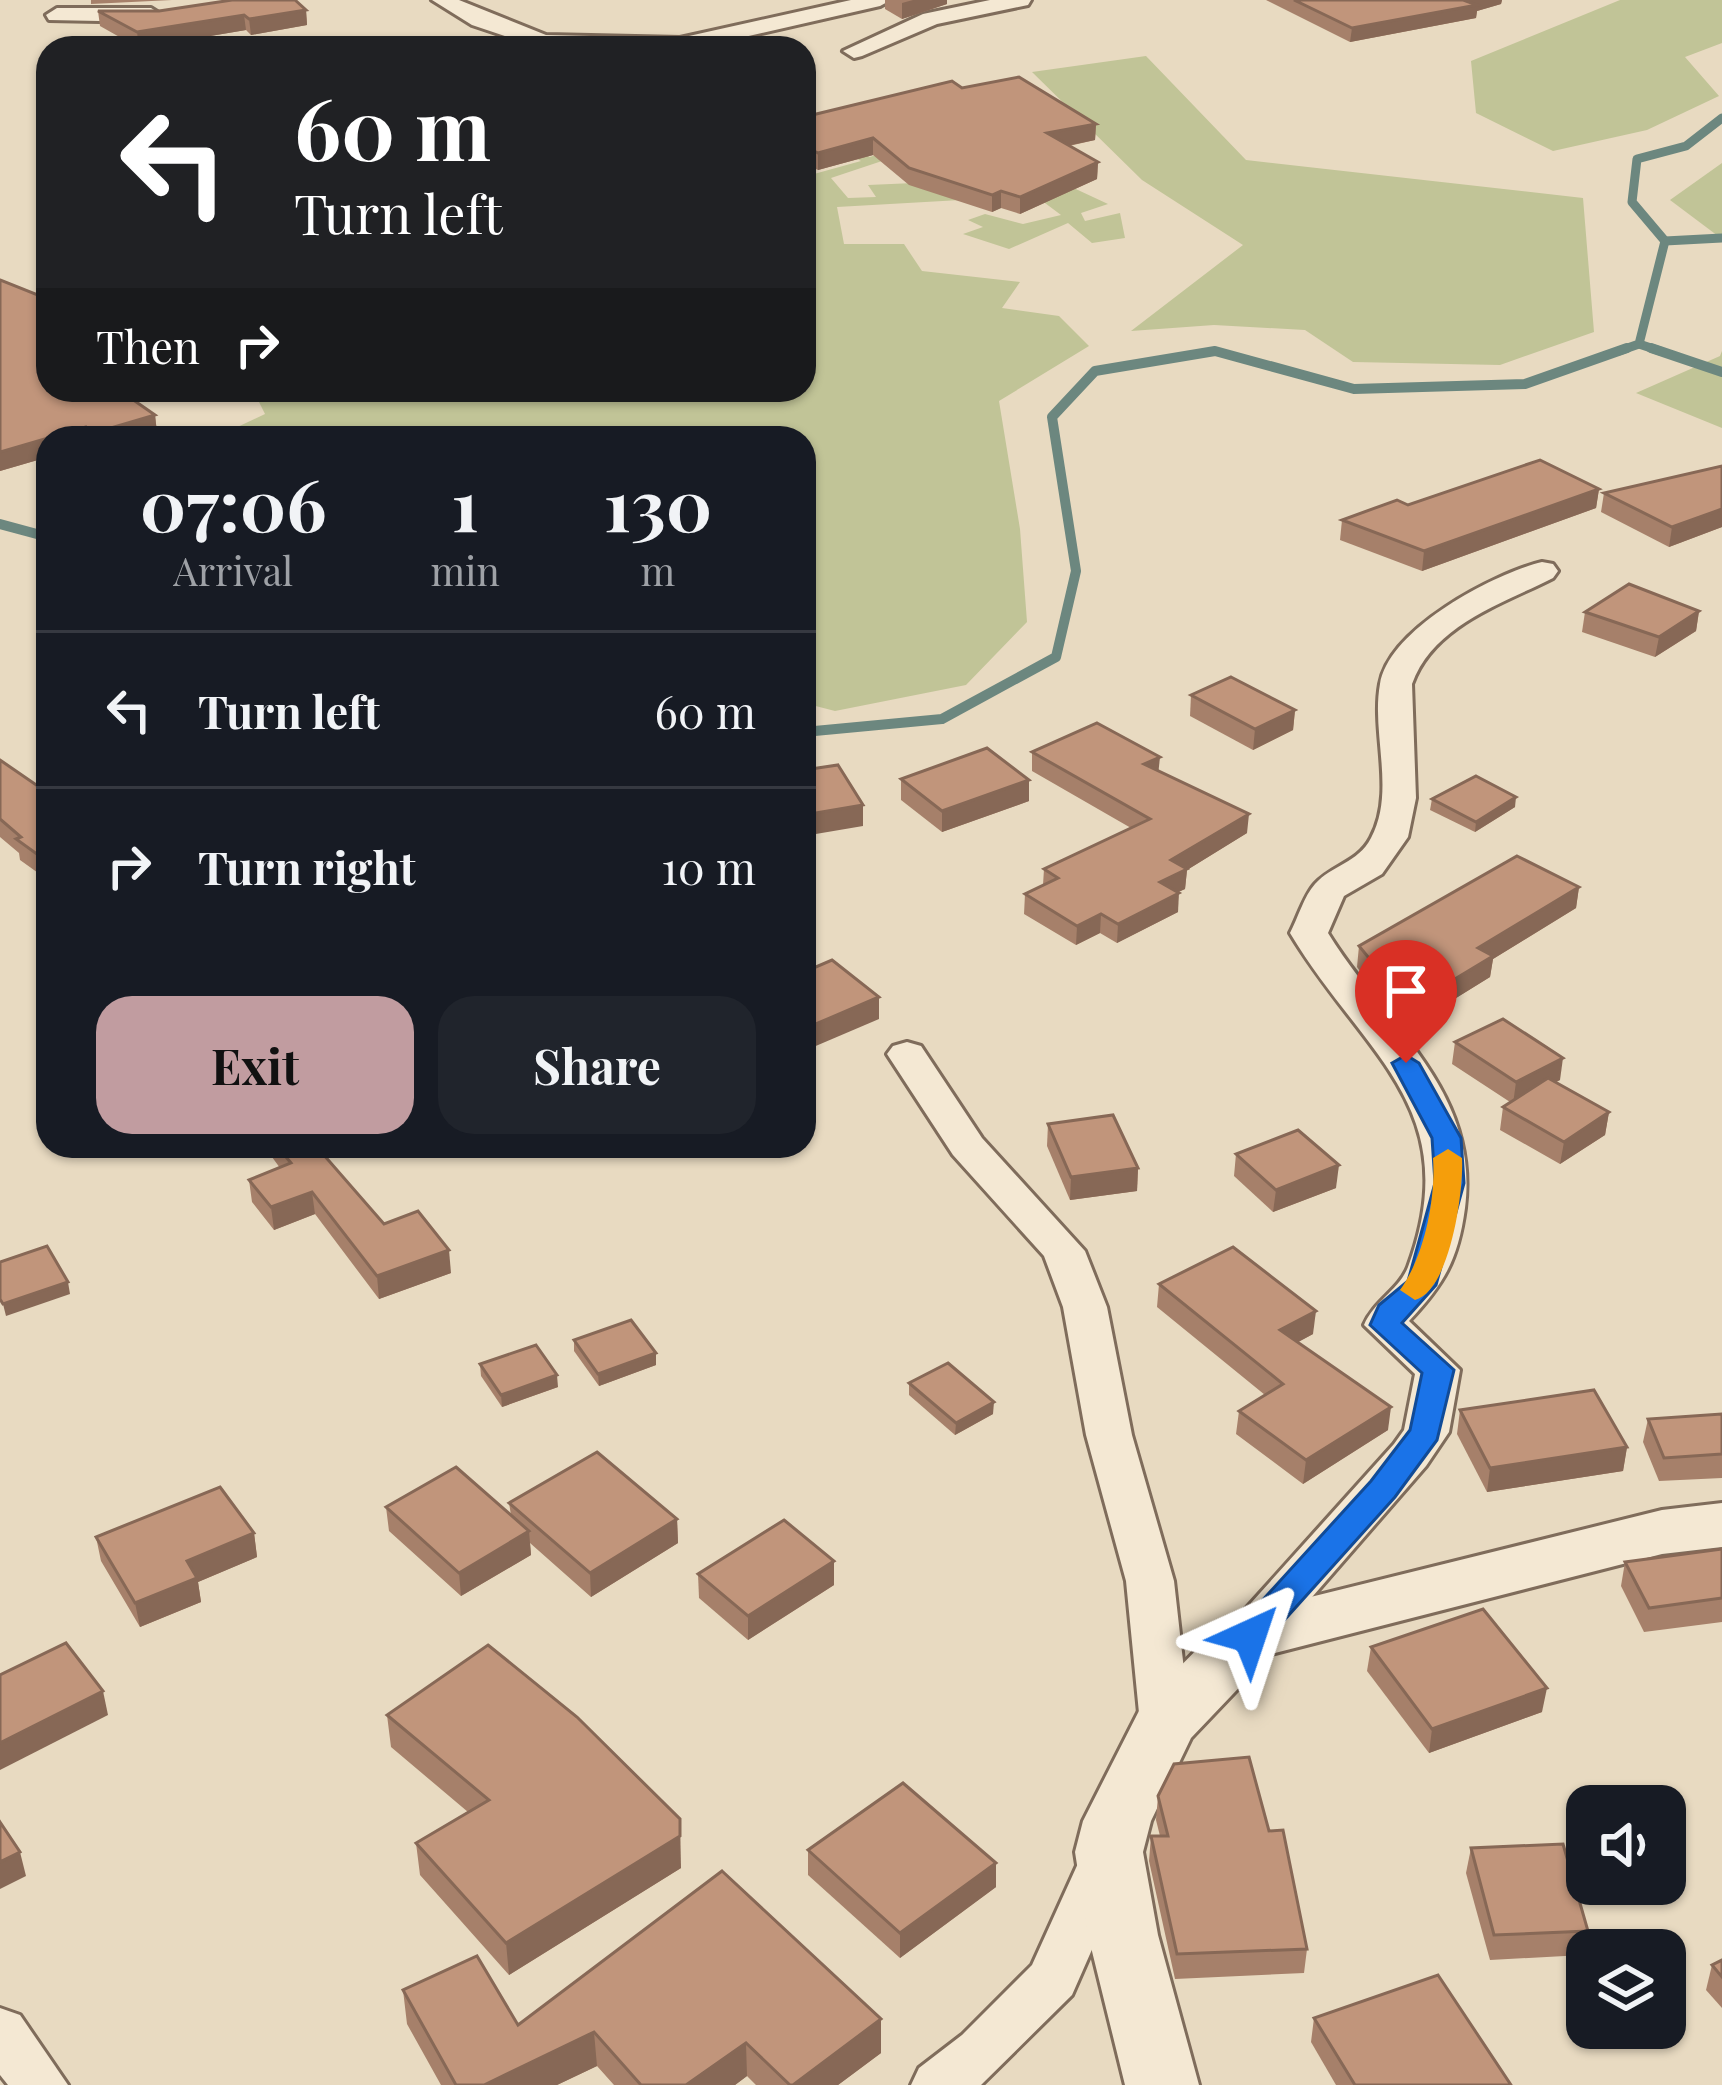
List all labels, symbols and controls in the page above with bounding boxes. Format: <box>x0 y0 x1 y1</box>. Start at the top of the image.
text: 60 m <box>294 70 491 182</box>
icon: left <box>96 84 252 240</box>
text: Turn left <box>294 177 503 249</box>
icon: right <box>224 312 290 378</box>
text: Then <box>96 315 200 375</box>
text: 07:06 <box>140 454 327 550</box>
text: 1 <box>451 454 479 550</box>
text: 130 <box>604 454 712 550</box>
text: Arrival <box>173 544 293 596</box>
text: min <box>430 544 500 596</box>
text: m <box>641 544 675 596</box>
icon: left <box>96 677 162 743</box>
text: Turn left <box>198 680 380 740</box>
text: 60 m <box>655 680 756 740</box>
icon: right <box>96 833 162 899</box>
text: Turn right <box>198 836 416 896</box>
text: 10 m <box>661 836 756 896</box>
pin <box>1355 940 1457 1063</box>
icon: arrive <box>1373 958 1439 1024</box>
button: Exit <box>96 996 414 1134</box>
button: Share <box>438 996 756 1134</box>
position arrow <box>1187 1573 1313 1699</box>
map controls <box>1566 1785 1686 2049</box>
button: sound <box>1566 1785 1686 1905</box>
button: layers <box>1566 1929 1686 2049</box>

